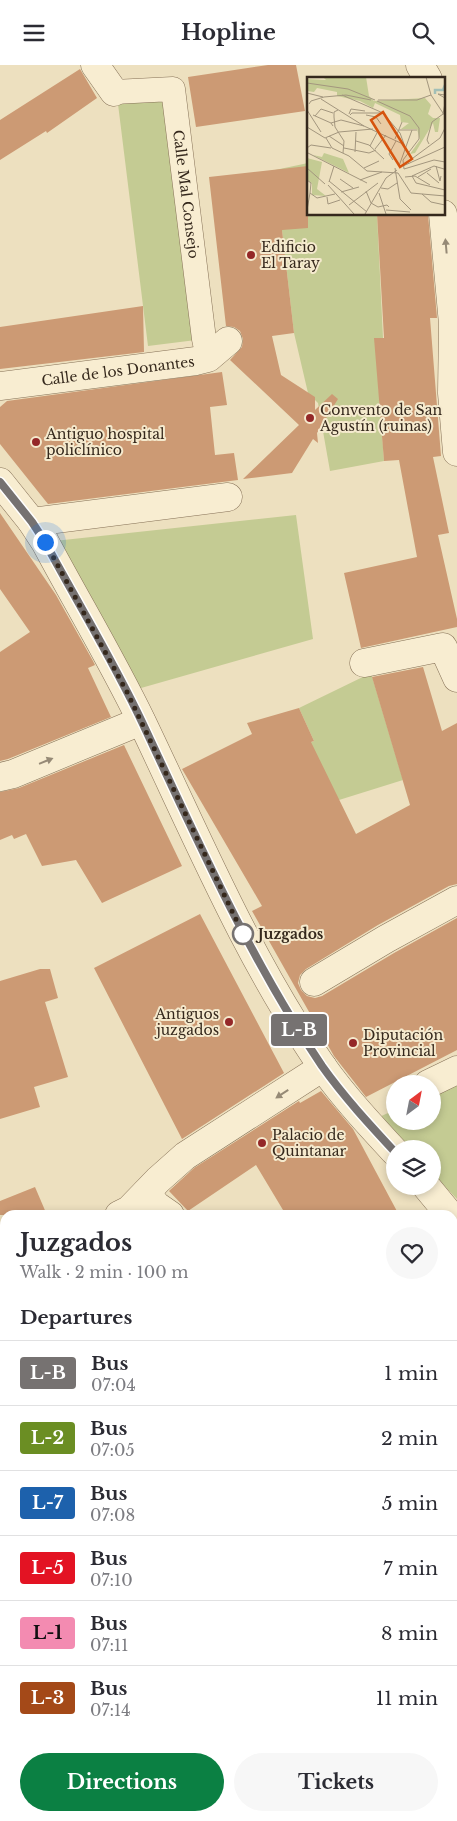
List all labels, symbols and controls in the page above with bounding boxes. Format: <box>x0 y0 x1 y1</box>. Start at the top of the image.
icon: menu <box>20 19 48 47</box>
text: Hopline <box>181 19 276 46</box>
icon: search <box>409 19 437 47</box>
inset map <box>307 77 444 215</box>
street label: Calle Mal Consejo <box>169 129 203 260</box>
place label: Edificio El Taray <box>261 238 320 272</box>
one-way arrow <box>442 238 450 254</box>
marker: Edificio El Taray <box>245 249 257 261</box>
street label: Calle de los Donantes <box>40 352 196 390</box>
place label: Convento de San Agustín (ruinas) <box>319 401 442 435</box>
marker: Convento de San Agustín (ruinas) <box>304 412 316 424</box>
place label: Antiguo hospital policlínico <box>45 425 165 459</box>
marker: Antiguo hospital policlínico <box>30 436 42 448</box>
your location <box>33 530 58 555</box>
one-way arrow <box>38 756 53 764</box>
marker: Juzgados <box>232 923 254 945</box>
place label: Juzgados <box>255 925 324 943</box>
place label: Antiguos juzgados <box>154 1005 219 1039</box>
line badge: L-B <box>270 1014 328 1046</box>
marker: Antiguos juzgados <box>223 1016 235 1028</box>
text: L-B <box>281 1019 317 1041</box>
place label: Diputación Provincial <box>363 1026 444 1060</box>
marker: Diputación Provincial <box>347 1037 359 1049</box>
north arrow <box>386 1075 441 1130</box>
map controls <box>386 1075 441 1195</box>
one-way arrow <box>276 1089 289 1098</box>
place label: Palacio de Quintanar <box>272 1126 347 1160</box>
marker: Palacio de Quintanar <box>256 1137 268 1149</box>
button: layers <box>386 1140 441 1195</box>
button: heart <box>386 1227 438 1279</box>
text: Juzgados <box>20 1228 132 1257</box>
text: Walk · 2 min · 100 m <box>20 1262 188 1282</box>
text: Departures <box>20 1306 132 1329</box>
text: Bus <box>91 1352 128 1375</box>
text: L-B <box>30 1362 66 1384</box>
text: 1 min <box>384 1362 438 1385</box>
text: 07:04 <box>91 1375 136 1395</box>
text: Bus <box>90 1417 127 1440</box>
text: L-2 <box>31 1427 64 1449</box>
text: 2 min <box>381 1427 438 1450</box>
text: 07:05 <box>90 1440 135 1460</box>
text: Bus <box>90 1482 127 1505</box>
text: L-7 <box>32 1492 63 1514</box>
text: 5 min <box>382 1492 438 1515</box>
text: 07:08 <box>90 1505 135 1525</box>
text: Bus <box>90 1547 127 1570</box>
text: L-5 <box>31 1557 64 1579</box>
text: 7 min <box>383 1557 438 1580</box>
text: 07:10 <box>90 1570 133 1590</box>
text: Bus <box>90 1612 127 1635</box>
text: L-1 <box>33 1622 62 1644</box>
text: 8 min <box>381 1622 438 1645</box>
text: 07:11 <box>90 1635 128 1655</box>
text: Bus <box>90 1677 127 1700</box>
text: L-3 <box>31 1687 64 1709</box>
text: 11 min <box>376 1687 438 1710</box>
text: 07:14 <box>90 1700 131 1720</box>
button: Directions <box>20 1753 224 1811</box>
button: Tickets <box>234 1753 438 1811</box>

